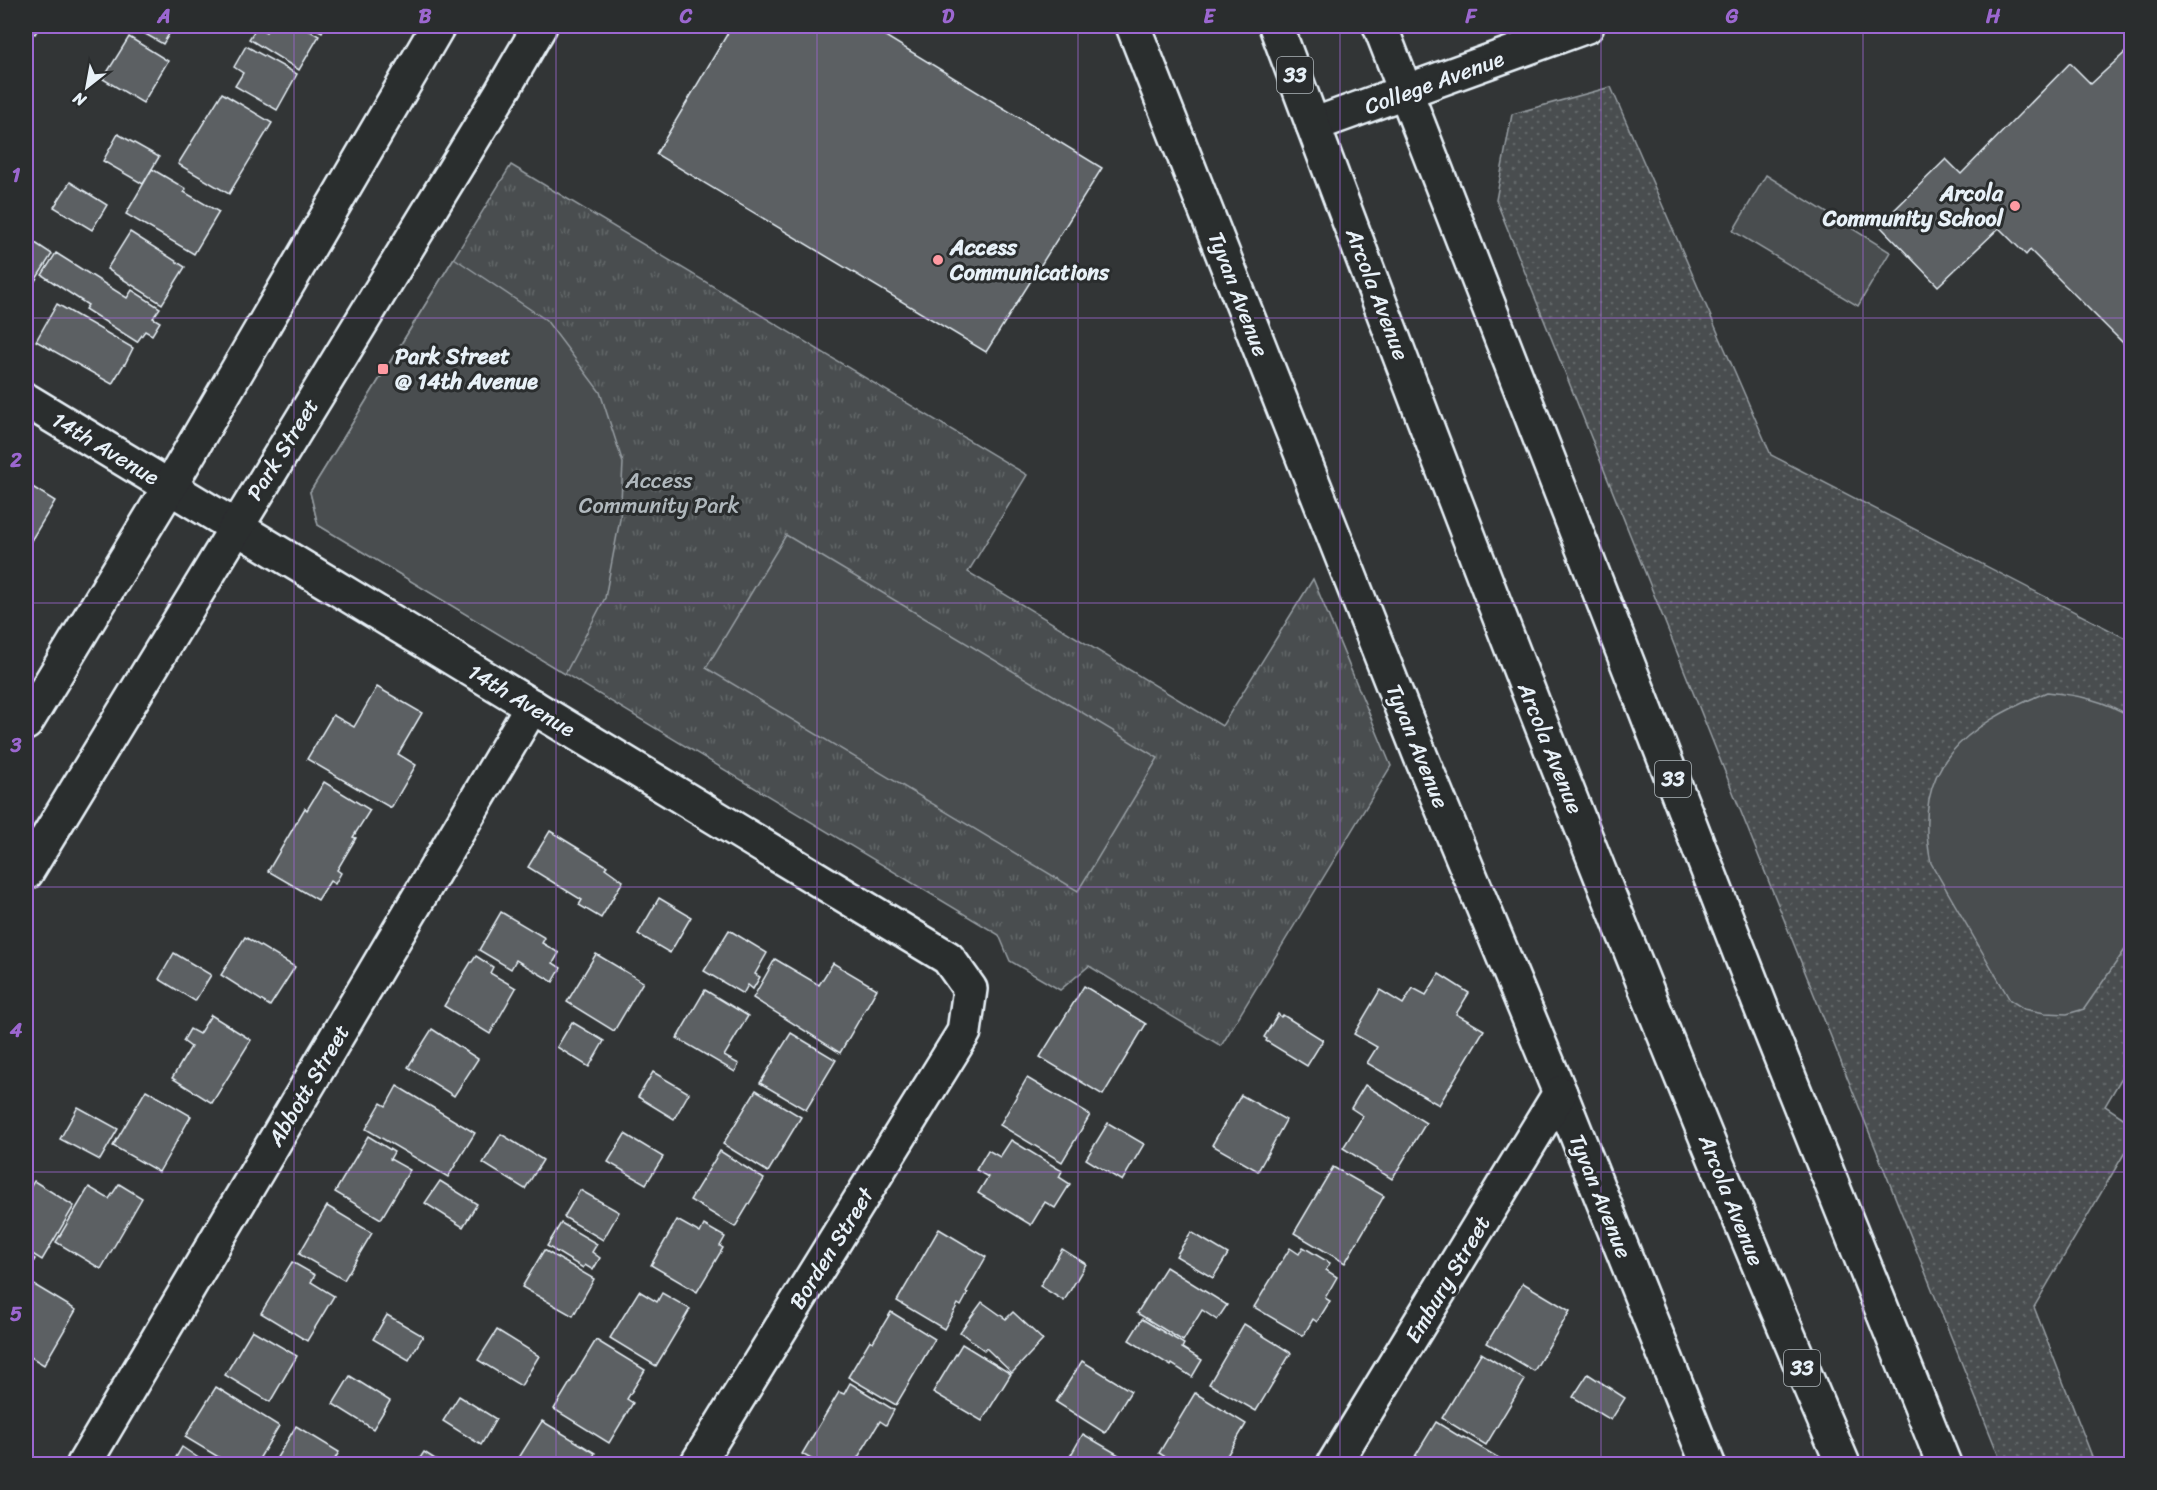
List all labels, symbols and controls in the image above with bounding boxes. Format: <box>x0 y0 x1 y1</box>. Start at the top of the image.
text: A <box>156 0 171 34</box>
text: B <box>419 0 432 34</box>
text: C <box>679 0 693 34</box>
text: D <box>942 0 955 34</box>
text: E <box>1203 0 1216 34</box>
text: F <box>1465 0 1478 34</box>
text: G <box>1725 0 1739 34</box>
text: H <box>1985 0 2001 34</box>
street label: College Avenue <box>1359 39 1510 126</box>
north arrow <box>57 57 117 117</box>
road number: 33 <box>1277 57 1313 93</box>
text: N <box>67 84 93 115</box>
text: 1 <box>12 158 21 193</box>
place label: Arcola Community School <box>1822 174 2005 238</box>
marker: Arcola Community School <box>2008 199 2022 213</box>
street label: Arcola Avenue <box>1334 221 1421 366</box>
street label: Tyvan Avenue <box>1197 226 1280 363</box>
place label: Access Communications <box>949 228 1110 292</box>
marker: Access Communications <box>931 253 945 267</box>
place label: Park Street @ 14th Avenue <box>395 337 538 401</box>
marker: Park Street @ 14th Avenue <box>376 362 390 376</box>
street label: Park Street <box>235 390 330 508</box>
street label: 14th Avenue <box>44 401 168 496</box>
text: 2 <box>9 443 22 478</box>
park label: Access Community Park <box>579 461 739 525</box>
street label: 14th Avenue <box>460 653 584 748</box>
street label: Arcola Avenue <box>1506 676 1595 820</box>
street label: Tyvan Avenue <box>1375 678 1460 814</box>
text: 3 <box>10 728 22 763</box>
road number: 33 <box>1655 761 1691 797</box>
text: 4 <box>9 1013 23 1048</box>
street label: Abbott Street <box>256 1016 361 1155</box>
street label: Tyvan Avenue <box>1558 1128 1643 1264</box>
street label: Arcola Avenue <box>1687 1128 1776 1272</box>
street label: Borden Street <box>778 1179 885 1317</box>
street label: Embury Street <box>1394 1207 1501 1351</box>
text: 5 <box>10 1297 22 1332</box>
road number: 33 <box>1784 1350 1820 1386</box>

